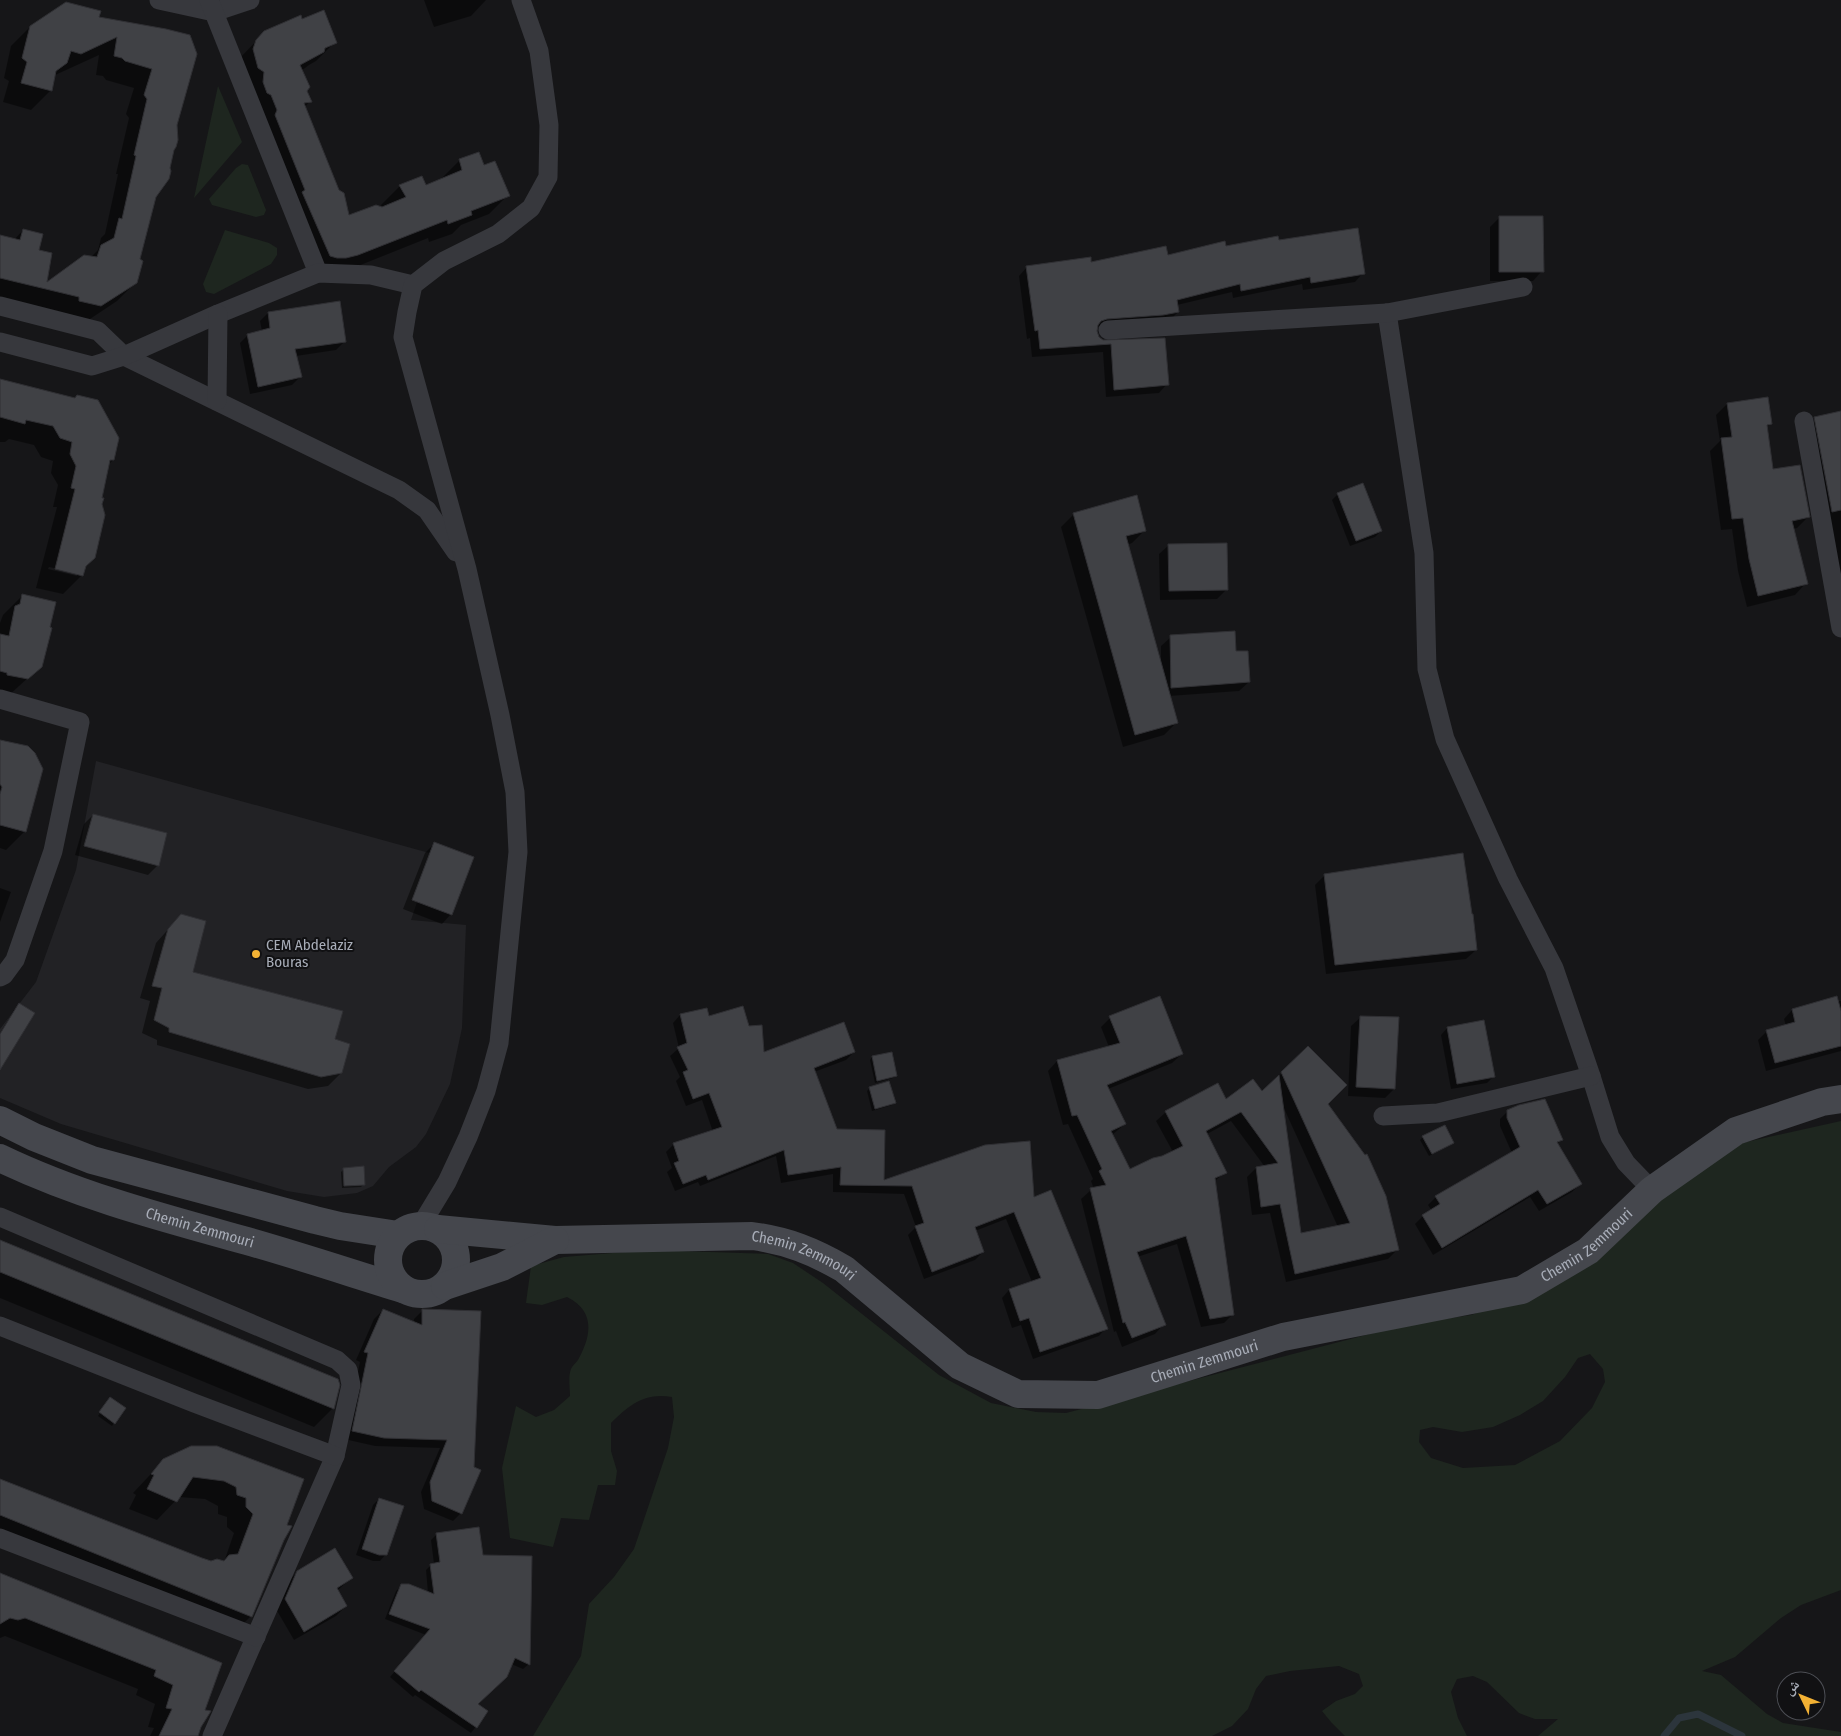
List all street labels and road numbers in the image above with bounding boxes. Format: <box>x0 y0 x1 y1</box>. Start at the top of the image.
street label: Chemin Zemmouri <box>144 1204 256 1252</box>
street label: Chemin Zemmouri <box>1537 1204 1636 1286</box>
street label: Chemin Zemmouri <box>750 1227 860 1284</box>
street label: Chemin Zemmouri <box>1148 1336 1260 1387</box>

